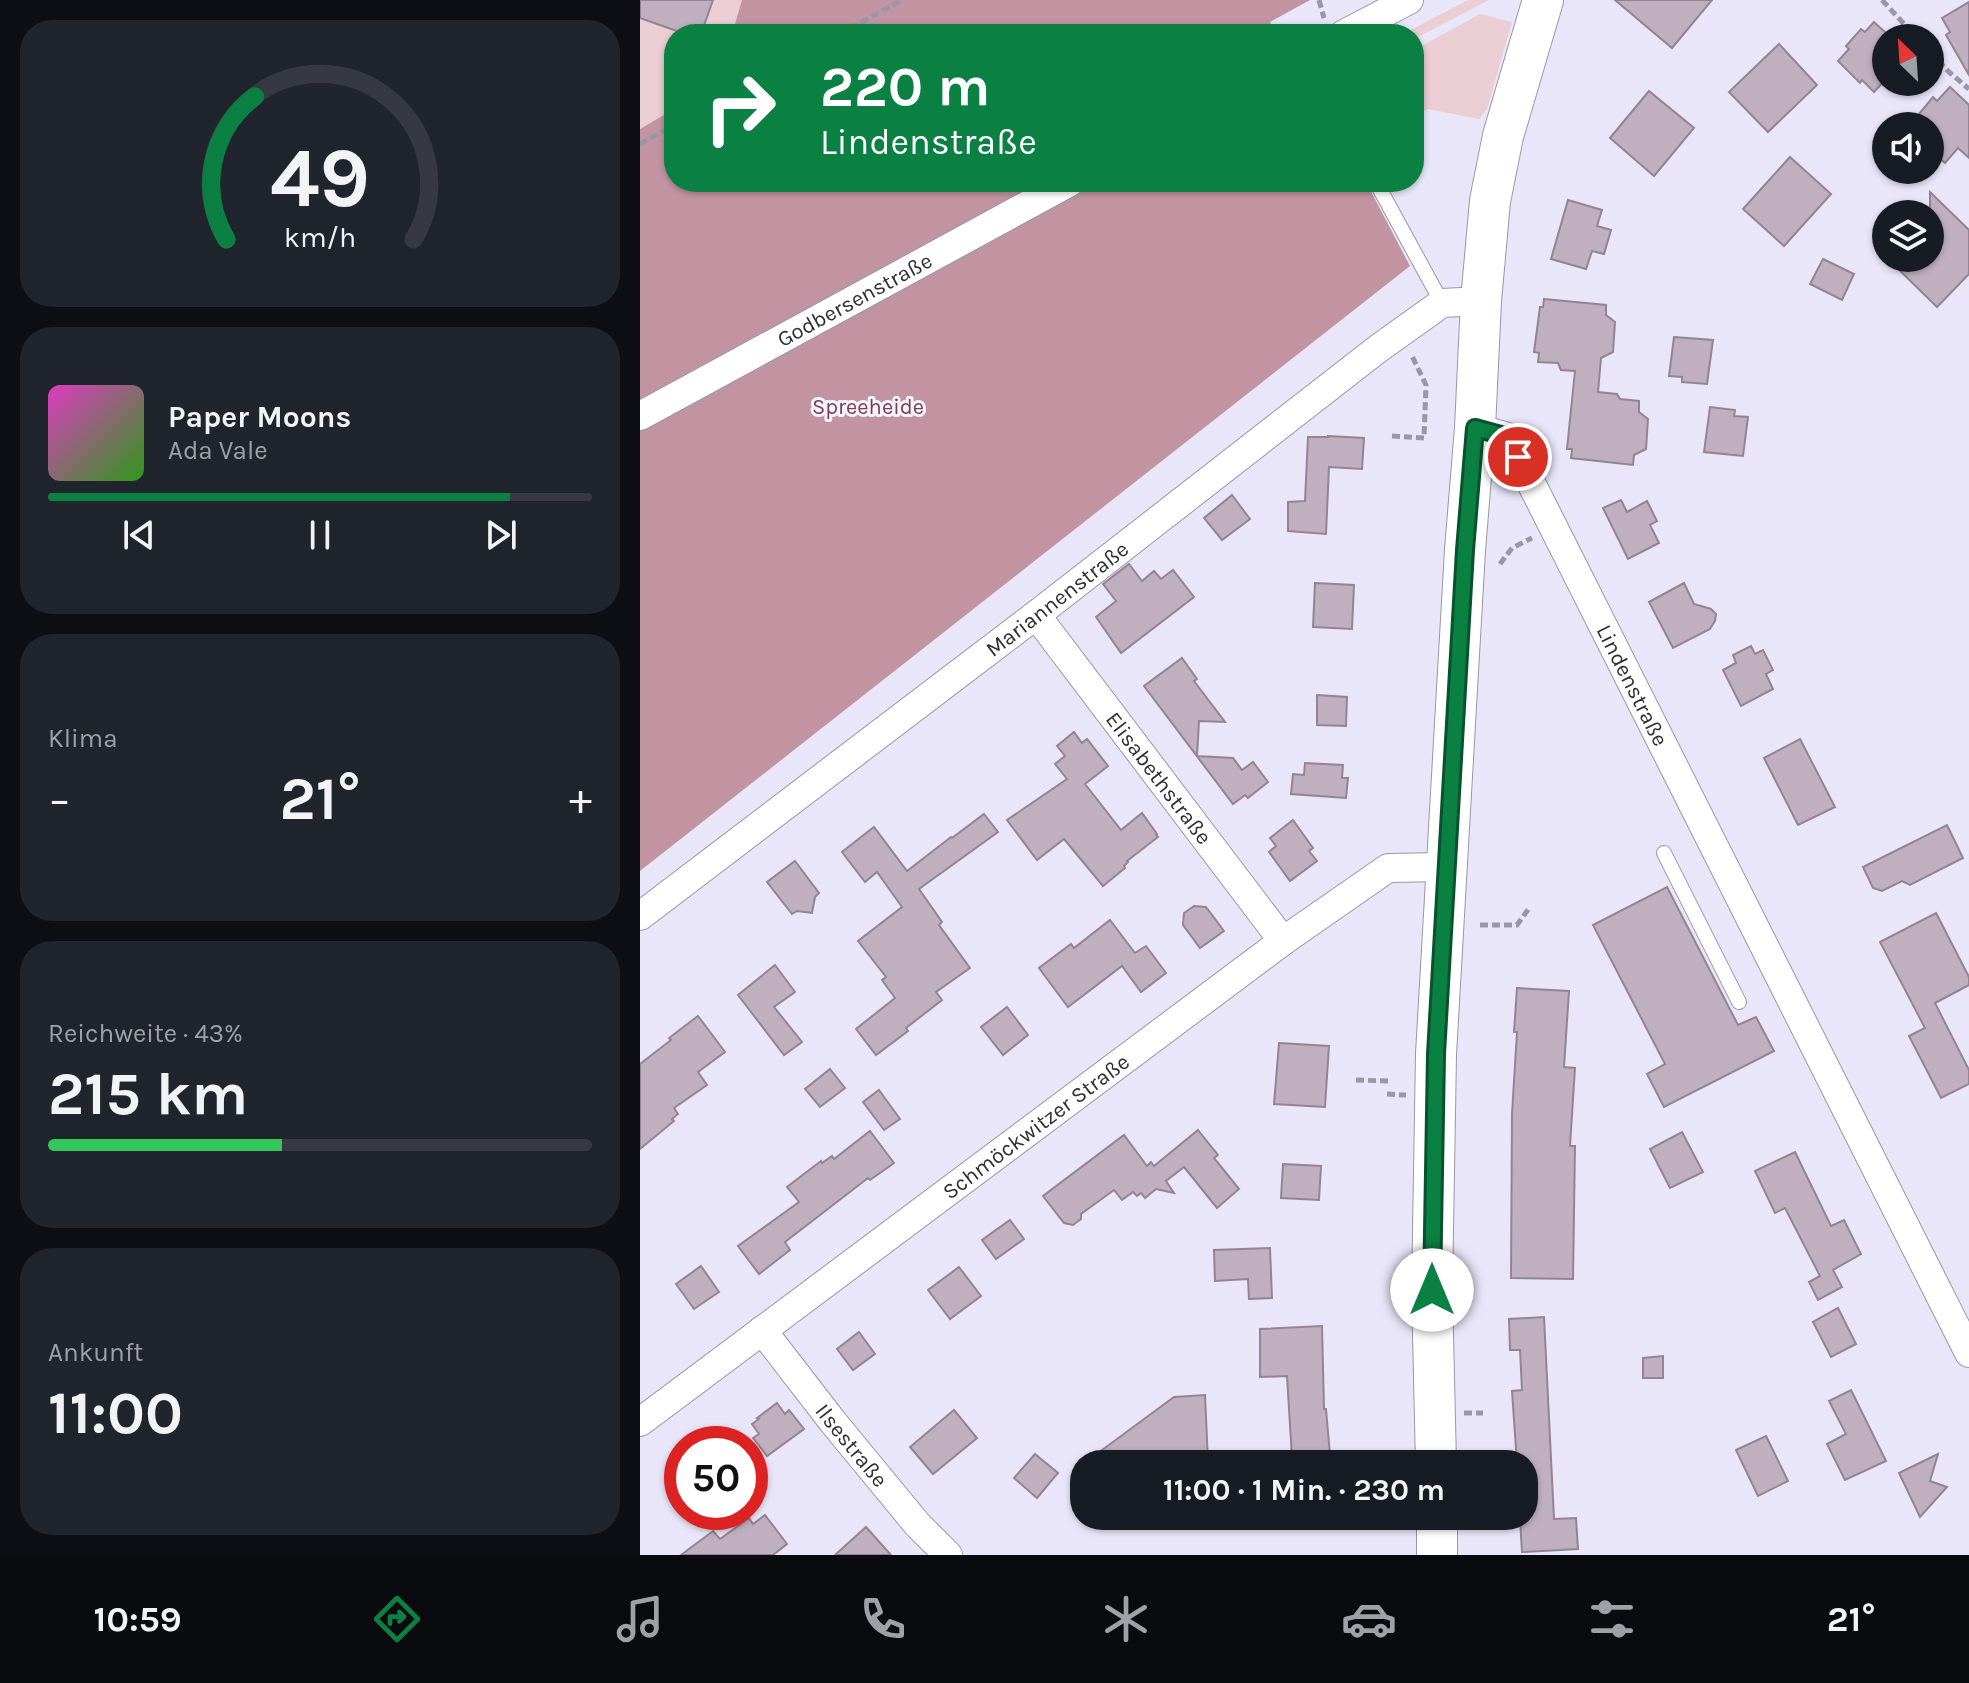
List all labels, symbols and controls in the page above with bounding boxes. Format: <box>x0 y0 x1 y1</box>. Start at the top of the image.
north arrow <box>1872 24 1944 96</box>
map controls <box>1872 24 1944 272</box>
text: 220 m <box>820 54 991 119</box>
icon: right <box>688 56 792 160</box>
button: sound <box>1872 112 1944 184</box>
text: Lindenstraße <box>820 121 1037 163</box>
text: 49 <box>270 129 370 226</box>
button: layers <box>1872 200 1944 272</box>
text: km/h <box>284 221 356 254</box>
street label: Godbersenstraße <box>773 248 937 353</box>
park label: Spreeheide <box>812 394 924 420</box>
text: Paper Moons <box>168 399 351 435</box>
pin <box>1484 423 1552 491</box>
text: Ada Vale <box>168 435 268 466</box>
icon: arrive <box>1496 435 1540 479</box>
icon: previous <box>117 513 161 557</box>
icon: pause <box>298 513 342 557</box>
icon: next <box>479 513 523 557</box>
street label: Mariannenstraße <box>981 536 1134 662</box>
street label: Lindenstraße <box>1591 621 1673 751</box>
street label: Elisabethstraße <box>1100 707 1217 850</box>
text: Klima <box>48 723 117 754</box>
text: 21° <box>280 764 361 834</box>
text: − <box>48 774 71 825</box>
text: + <box>569 774 592 825</box>
text: Reichweite · 43% <box>48 1018 243 1049</box>
street label: Schmöckwitzer Straße <box>938 1049 1135 1205</box>
text: 215 km <box>48 1059 248 1129</box>
position arrow <box>1390 1248 1474 1332</box>
text: Ankunft <box>48 1337 143 1368</box>
text: 11:00 <box>48 1378 183 1448</box>
street label: Ilsestraße <box>810 1399 893 1492</box>
speed limit sign: 50 <box>664 1426 768 1530</box>
text: 11:00 · 1 Min. · 230 m <box>1163 1472 1445 1508</box>
icon: directions <box>369 1591 425 1647</box>
icon: music <box>612 1591 668 1647</box>
icon: phone <box>855 1591 911 1647</box>
icon: climate <box>1098 1591 1154 1647</box>
icon: car <box>1341 1591 1397 1647</box>
icon: filters <box>1584 1591 1640 1647</box>
text: 10:59 <box>94 1598 182 1640</box>
text: 21° <box>1827 1598 1875 1640</box>

